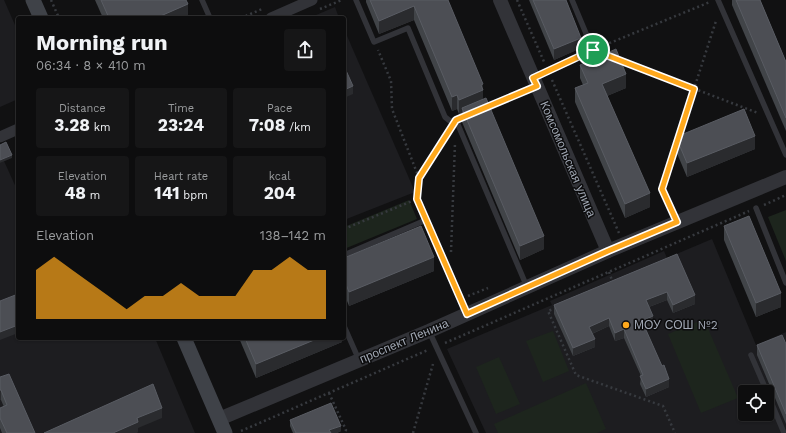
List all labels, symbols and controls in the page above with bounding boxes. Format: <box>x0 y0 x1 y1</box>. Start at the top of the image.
button: share <box>284 29 326 71</box>
text: Morning run <box>36 30 168 55</box>
pin <box>576 33 610 67</box>
icon: arrive <box>582 39 604 61</box>
text: 06:34 · 8 × 410 m <box>36 58 146 73</box>
street label: Комсомольская улица <box>537 99 599 219</box>
text: Distance <box>59 102 106 115</box>
text: Time <box>168 102 194 115</box>
text: Pace <box>267 102 292 115</box>
text: 3.28 <box>54 115 90 135</box>
text: 23:24 <box>158 115 204 135</box>
text: 7:08 <box>249 115 285 135</box>
text: km <box>90 121 110 134</box>
text: /km <box>285 121 311 134</box>
text: Elevation <box>58 170 107 183</box>
text: Heart rate <box>154 170 208 183</box>
text: kcal <box>269 170 291 183</box>
text: 48 <box>64 183 86 203</box>
text: 141 <box>154 183 180 203</box>
text: 204 <box>264 183 296 203</box>
text: m <box>86 189 100 202</box>
text: bpm <box>180 189 208 202</box>
text: Elevation <box>36 228 94 243</box>
text: 138–142 m <box>260 228 326 243</box>
street label: проспект Ленина <box>357 316 451 366</box>
place label: МОУ СОШ №2 <box>634 318 718 332</box>
marker: МОУ СОШ №2 <box>621 320 631 330</box>
map controls <box>738 385 774 421</box>
button: locate <box>738 385 774 421</box>

